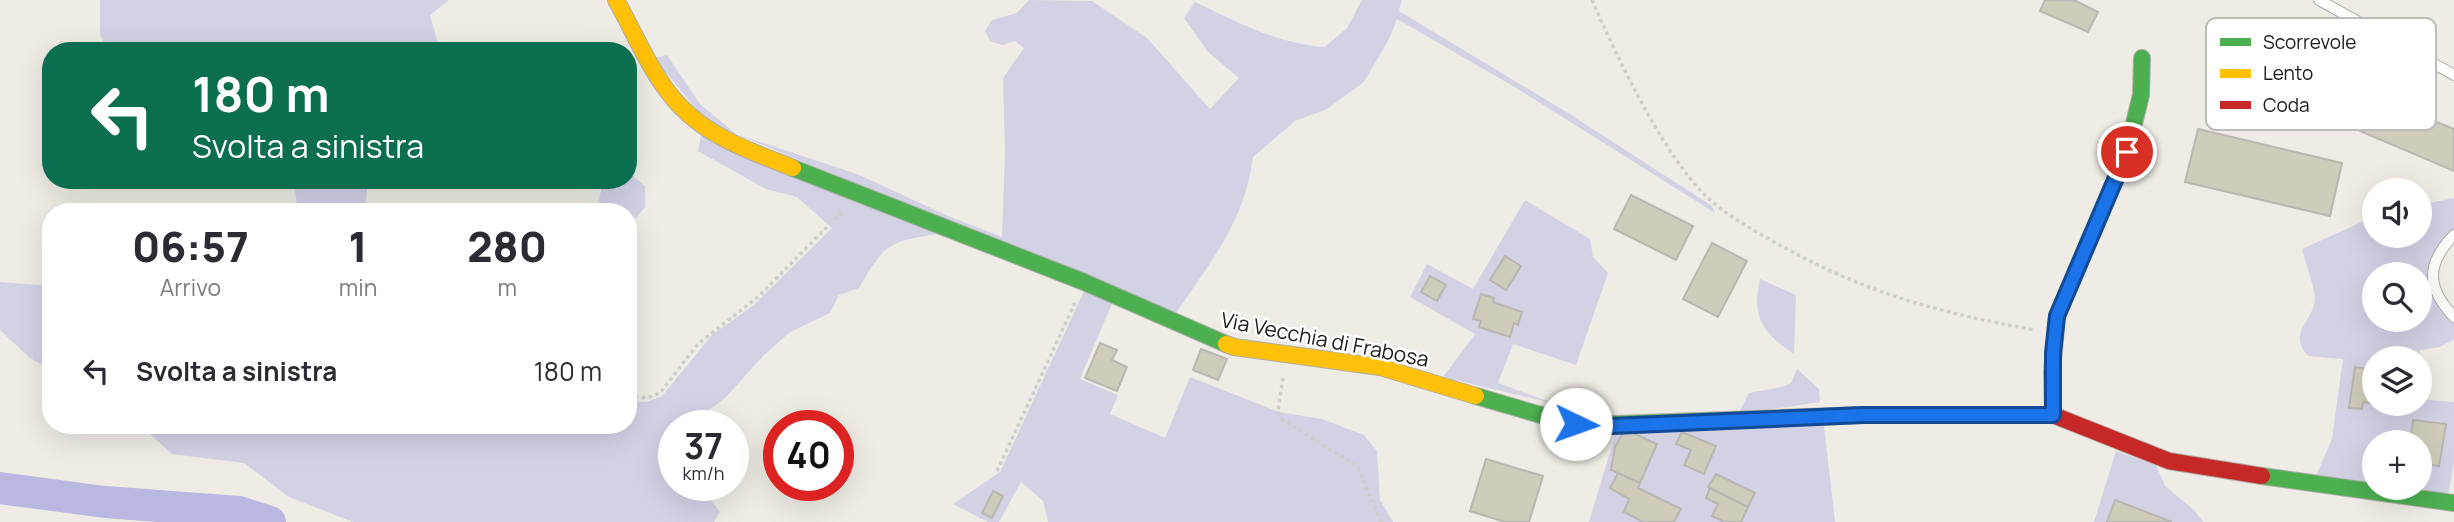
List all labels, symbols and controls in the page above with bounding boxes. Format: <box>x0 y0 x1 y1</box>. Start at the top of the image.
legend <box>2206 18 2436 130</box>
text: Scorrevole <box>2263 29 2356 55</box>
text: 180 m <box>192 60 330 127</box>
text: Lento <box>2263 60 2313 86</box>
icon: left <box>77 70 168 161</box>
text: Coda <box>2263 92 2310 118</box>
pin <box>2097 122 2157 182</box>
text: Svolta a sinistra <box>192 124 424 168</box>
icon: arrive <box>2108 133 2146 171</box>
map controls <box>2362 178 2432 500</box>
button: sound <box>2362 178 2432 248</box>
text: 06:57 <box>132 217 249 275</box>
text: 1 <box>349 217 368 275</box>
text: 280 <box>467 217 547 275</box>
button: search <box>2362 262 2432 332</box>
text: Arrivo <box>160 271 221 303</box>
text: min <box>339 271 377 303</box>
text: m <box>497 271 517 303</box>
street label: Via Vecchia di Frabosa <box>1219 305 1431 373</box>
button: layers <box>2362 346 2432 416</box>
icon: left <box>77 352 115 390</box>
text: Svolta a sinistra <box>136 353 337 389</box>
text: 180 m <box>534 353 602 389</box>
position arrow <box>1539 387 1613 461</box>
speed limit sign: 40 <box>763 410 854 501</box>
text: 37 <box>684 422 723 470</box>
button: + <box>2362 430 2432 500</box>
text: km/h <box>683 461 724 485</box>

